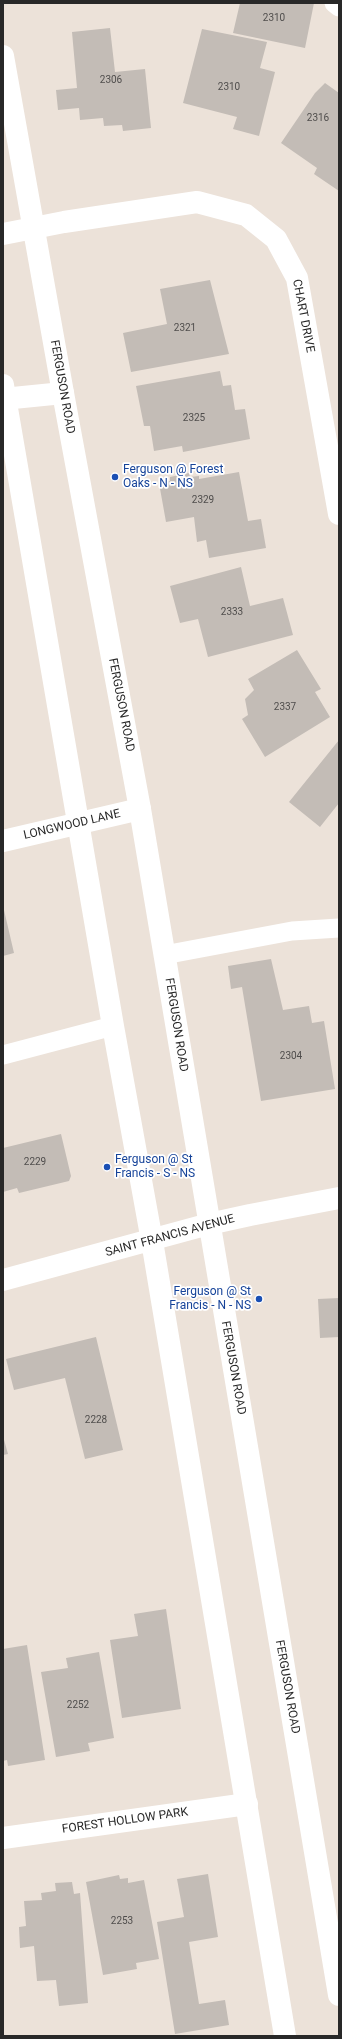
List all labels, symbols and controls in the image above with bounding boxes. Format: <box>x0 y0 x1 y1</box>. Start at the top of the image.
house number: 2310 <box>263 12 285 24</box>
house number: 2306 <box>100 74 122 86</box>
house number: 2310 <box>218 81 240 93</box>
house number: 2316 <box>307 112 329 124</box>
street label: CHART DRIVE <box>289 278 317 354</box>
house number: 2321 <box>174 322 196 334</box>
street label: FERGUSON ROAD <box>47 339 77 435</box>
house number: 2325 <box>183 412 205 424</box>
place label: Ferguson @ Forest Oaks - N - NS <box>123 463 223 491</box>
marker: Ferguson @ Forest Oaks - N - NS <box>110 472 120 482</box>
house number: 2329 <box>192 494 214 506</box>
house number: 2333 <box>221 606 243 618</box>
street label: FERGUSON ROAD <box>105 657 137 753</box>
house number: 2337 <box>274 701 296 713</box>
street label: LONGWOOD LANE <box>22 807 122 843</box>
street label: FERGUSON ROAD <box>161 977 191 1073</box>
house number: 2304 <box>280 1050 302 1062</box>
place label: Ferguson @ St Francis - S - NS <box>115 1153 195 1181</box>
house number: 2229 <box>24 1156 46 1168</box>
marker: Ferguson @ St Francis - S - NS <box>102 1162 112 1172</box>
street label: SAINT FRANCIS AVENUE <box>104 1212 236 1260</box>
place label: Ferguson @ St Francis - N - NS <box>169 1285 251 1313</box>
marker: Ferguson @ St Francis - N - NS <box>254 1294 264 1304</box>
street label: FERGUSON ROAD <box>218 1320 248 1416</box>
house number: 2228 <box>85 1414 107 1426</box>
street label: FERGUSON ROAD <box>272 1639 302 1735</box>
house number: 2252 <box>67 1699 89 1711</box>
street label: FOREST HOLLOW PARK <box>61 1805 189 1837</box>
house number: 2253 <box>111 1915 133 1927</box>

